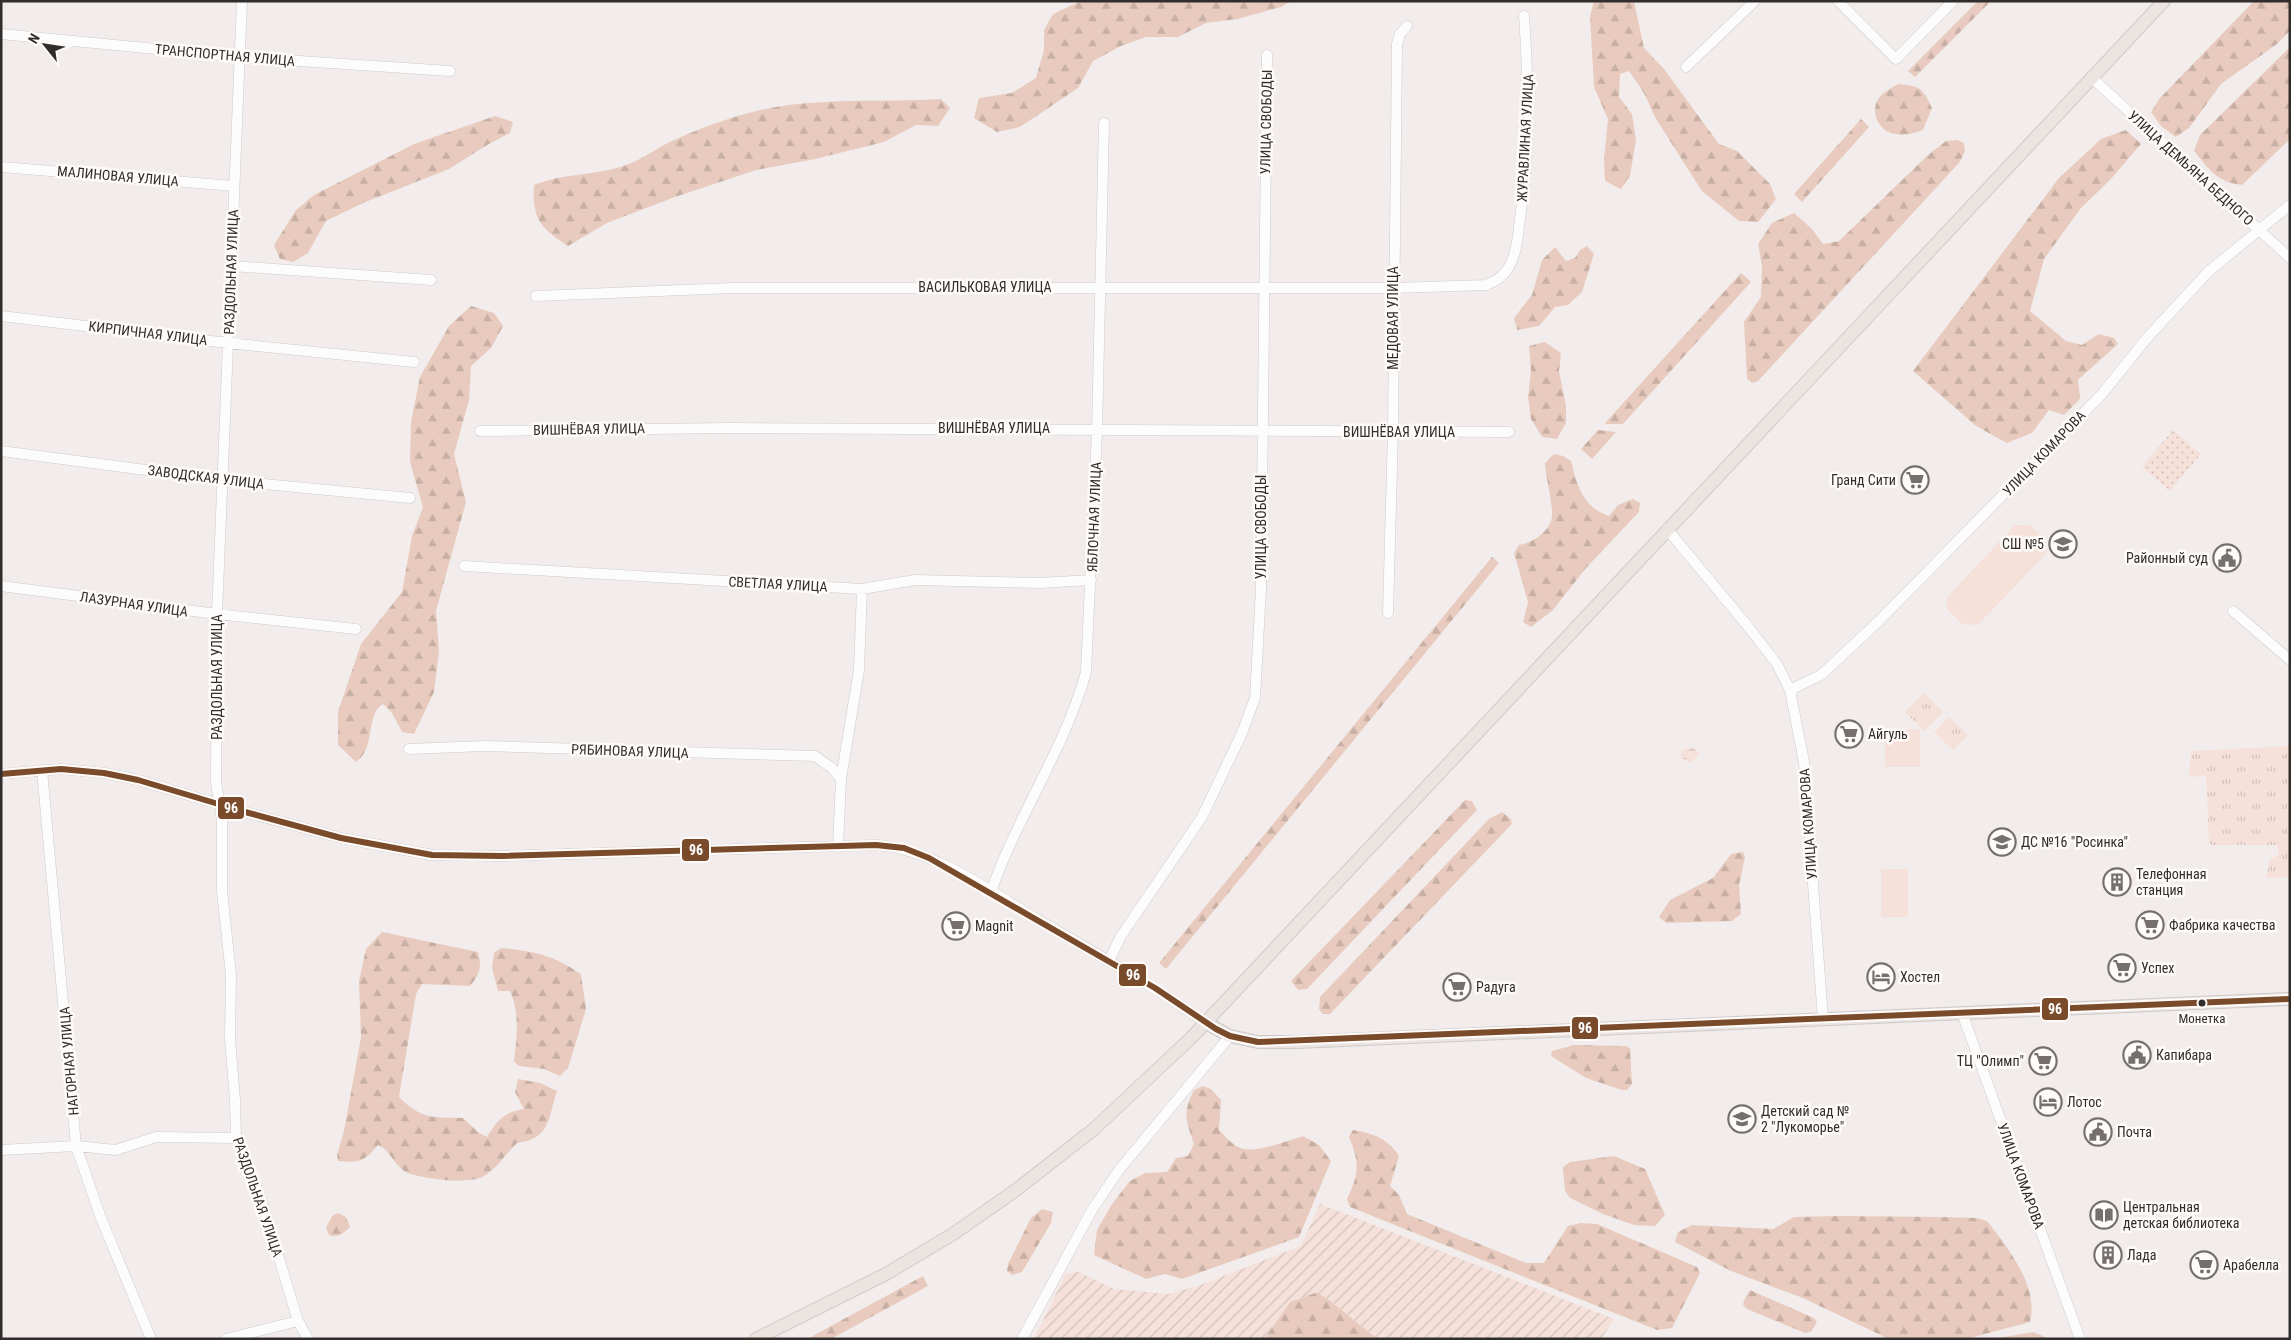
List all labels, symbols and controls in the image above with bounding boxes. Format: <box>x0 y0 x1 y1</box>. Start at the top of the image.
north arrow <box>20 20 70 70</box>
text: N <box>25 31 43 46</box>
street label: ТРАНСПОРТНАЯ УЛИЦА <box>154 41 296 69</box>
street label: УЛИЦА СВОБОДЫ <box>1257 70 1275 174</box>
street label: ЖУРАВЛИНАЯ УЛИЦА <box>1514 74 1536 202</box>
street label: УЛИЦА ДЕМЬЯНА БЕДНОГО <box>2125 107 2257 229</box>
street label: МАЛИНОВАЯ УЛИЦА <box>57 163 179 189</box>
street label: РАЗДОЛЬНАЯ УЛИЦА <box>221 209 241 335</box>
street label: МЕДОВАЯ УЛИЦА <box>1385 266 1401 370</box>
street label: ВАСИЛЬКОВАЯ УЛИЦА <box>918 279 1052 295</box>
street label: КИРПИЧНАЯ УЛИЦА <box>88 318 208 348</box>
street label: УЛИЦА КОМАРОВА <box>1999 407 2089 499</box>
street label: ВИШНЁВАЯ УЛИЦА <box>533 420 645 438</box>
street label: ВИШНЁВАЯ УЛИЦА <box>938 420 1050 436</box>
street label: ВИШНЁВАЯ УЛИЦА <box>1343 424 1455 440</box>
street label: ЯБЛОЧНАЯ УЛИЦА <box>1084 461 1104 573</box>
street label: ЗАВОДСКАЯ УЛИЦА <box>147 462 265 492</box>
supermarket icon: Гранд Сити <box>1900 465 1930 495</box>
place label: Гранд Сити <box>1831 472 1896 488</box>
street label: УЛИЦА СВОБОДЫ <box>1253 475 1269 579</box>
school or university icon: СШ №5 <box>2048 529 2078 559</box>
place label: СШ №5 <box>2002 536 2044 552</box>
public building icon: Районный суд <box>2212 543 2242 573</box>
place label: Районный суд <box>2126 550 2208 566</box>
street label: СВЕТЛАЯ УЛИЦА <box>728 573 828 595</box>
street label: ЛАЗУРНАЯ УЛИЦА <box>79 588 189 620</box>
street label: РАЗДОЛЬНАЯ УЛИЦА <box>209 614 225 740</box>
supermarket icon: Айгуль <box>1834 719 1864 749</box>
place label: Айгуль <box>1868 726 1908 742</box>
street label: РЯБИНОВАЯ УЛИЦА <box>571 741 689 761</box>
street label: УЛИЦА КОМАРОВА <box>1796 768 1820 880</box>
line badge: 96 <box>217 796 245 820</box>
text: 96 <box>224 800 238 816</box>
school or university icon: ДС №16 "Росинка" <box>1987 827 2017 857</box>
place label: ДС №16 "Росинка" <box>2021 834 2128 850</box>
line badge: 96 <box>681 838 710 862</box>
text: 96 <box>689 842 703 858</box>
place label: Телефонная станция <box>2136 866 2206 898</box>
building icon: Телефонная станция <box>2102 867 2132 897</box>
supermarket icon: Фабрика качества <box>2135 910 2165 940</box>
supermarket icon: Magnit <box>941 911 971 941</box>
place label: Фабрика качества <box>2169 917 2275 933</box>
place label: Magnit <box>975 918 1013 934</box>
supermarket icon: Успех <box>2107 953 2137 983</box>
place label: Успех <box>2141 960 2175 976</box>
hotel icon: Хостел <box>1866 962 1896 992</box>
line badge: 96 <box>1118 963 1147 987</box>
text: 96 <box>1126 967 1140 983</box>
place label: Хостел <box>1900 969 1940 985</box>
supermarket icon: Радуга <box>1442 972 1472 1002</box>
place label: Радуга <box>1476 979 1516 995</box>
line badge: 96 <box>2041 997 2069 1021</box>
marker: Монетка <box>2197 998 2207 1008</box>
text: 96 <box>2048 1001 2062 1017</box>
street label: НАГОРНАЯ УЛИЦА <box>56 1006 82 1116</box>
place label: Монетка <box>2179 1011 2226 1026</box>
line badge: 96 <box>1571 1016 1599 1040</box>
text: 96 <box>1578 1020 1592 1036</box>
public building icon: Капибара <box>2122 1040 2152 1070</box>
supermarket icon: ТЦ "Олимп" <box>2028 1046 2058 1076</box>
place label: Капибара <box>2156 1047 2212 1063</box>
place label: ТЦ "Олимп" <box>1957 1053 2024 1069</box>
hotel icon: Лотос <box>2033 1087 2063 1117</box>
place label: Лотос <box>2067 1094 2102 1110</box>
place label: Детский сад № 2 "Лукоморье" <box>1761 1103 1849 1135</box>
school or university icon: Детский сад № 2 "Лукоморье" <box>1727 1104 1757 1134</box>
public building icon: Почта <box>2083 1117 2113 1147</box>
street label: УЛИЦА КОМАРОВА <box>1994 1121 2048 1231</box>
place label: Почта <box>2117 1124 2152 1140</box>
street label: РАЗДОЛЬНАЯ УЛИЦА <box>230 1135 286 1259</box>
place label: Центральная детская библиотека <box>2123 1199 2239 1231</box>
library icon: Центральная детская библиотека <box>2089 1200 2119 1230</box>
building icon: Лада <box>2093 1240 2123 1270</box>
place label: Лада <box>2127 1247 2157 1263</box>
supermarket icon: Арабелла <box>2189 1250 2219 1280</box>
place label: Арабелла <box>2223 1257 2279 1273</box>

